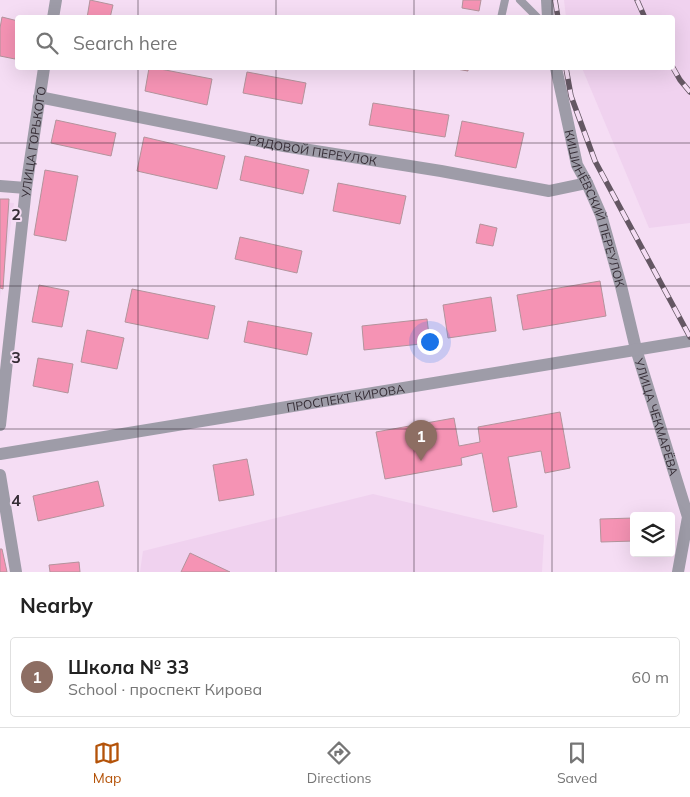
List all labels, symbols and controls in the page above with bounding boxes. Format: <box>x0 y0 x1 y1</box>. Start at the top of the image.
search box <box>15 15 675 70</box>
icon: search <box>33 29 61 57</box>
text: Search here <box>73 31 177 55</box>
street label: УЛИЦА ГОРЬКОГО <box>17 85 49 199</box>
street label: КИШИНЁВСКИЙ ПЕРЕУЛОК <box>562 128 628 289</box>
street label: РЯДОВОЙ ПЕРЕУЛОК <box>247 132 378 168</box>
text: 2 <box>11 204 21 224</box>
your location <box>417 329 443 355</box>
text: 3 <box>11 347 21 367</box>
street label: УЛИЦА ЧЕКМАРЁВА <box>632 355 682 477</box>
street label: ПРОСПЕКТ КИРОВА <box>285 380 406 415</box>
pin: 1 <box>405 420 437 461</box>
text: 4 <box>11 490 21 510</box>
map controls <box>630 512 675 557</box>
button: layers <box>630 512 675 557</box>
text: Nearby <box>20 592 93 618</box>
text: Школа № 33 <box>68 655 189 679</box>
text: 1 <box>32 667 42 687</box>
text: 60 m <box>632 667 669 687</box>
text: School · проспект Кирова <box>68 679 262 699</box>
tab: Map <box>93 739 121 787</box>
tab: Directions <box>307 739 372 787</box>
tab: Saved <box>557 739 597 787</box>

